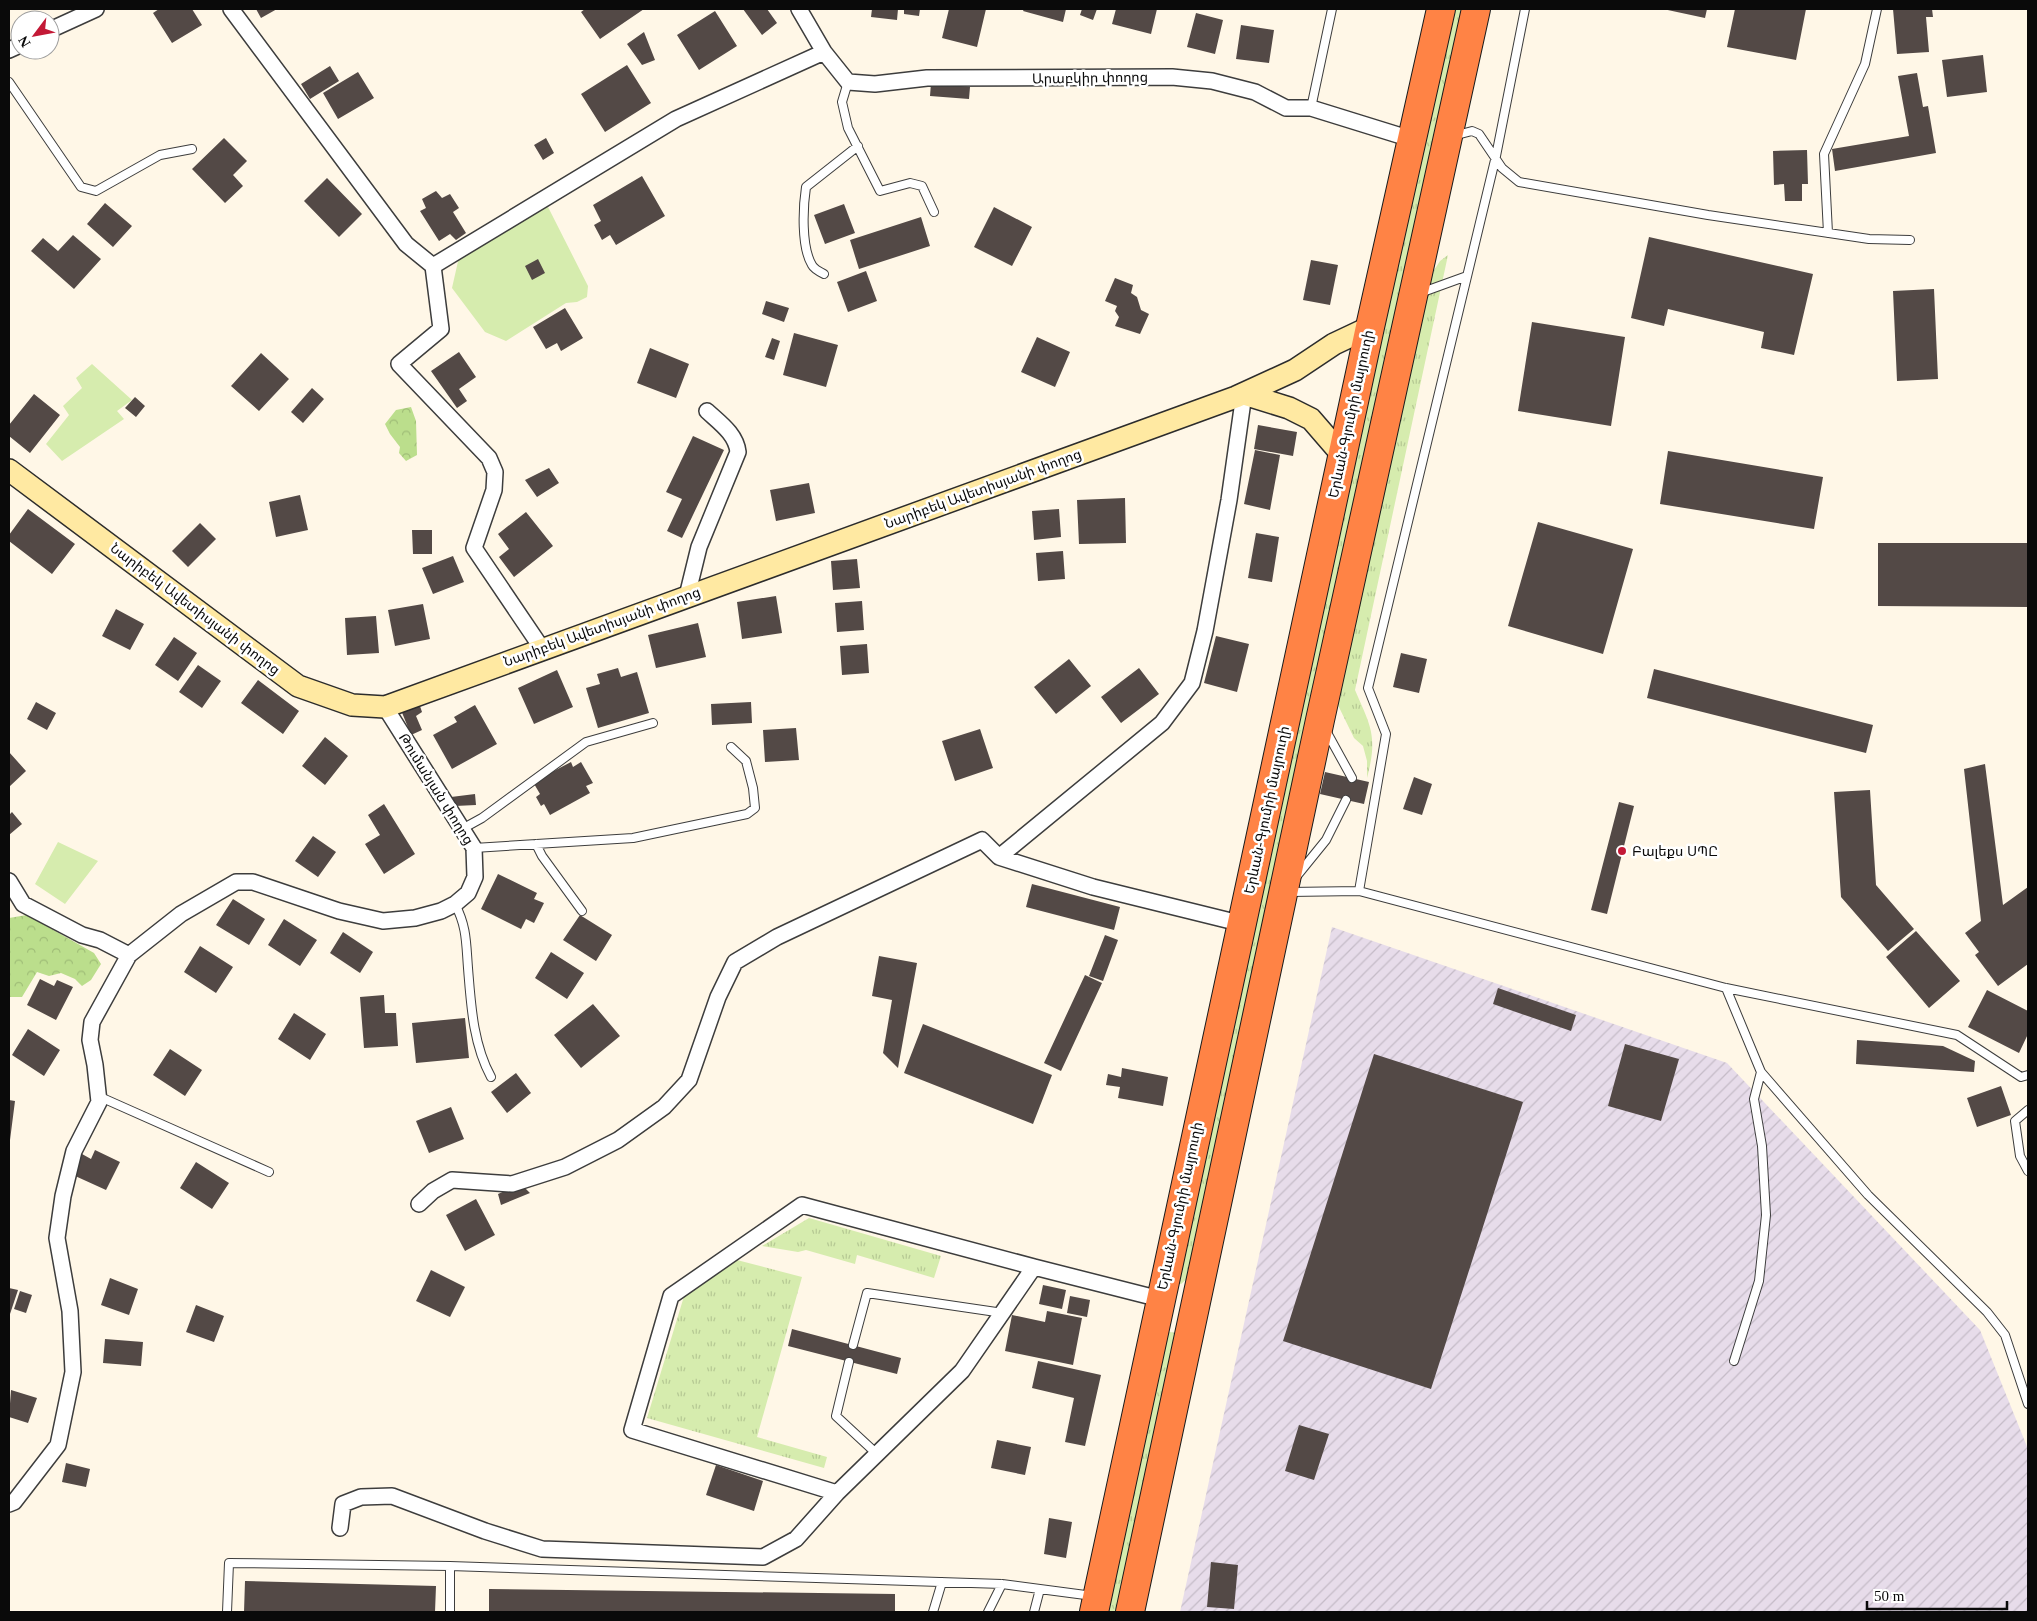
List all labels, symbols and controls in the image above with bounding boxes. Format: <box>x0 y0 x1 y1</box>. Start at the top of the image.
north arrow <box>10 10 60 60</box>
text: N <box>15 33 33 50</box>
street label: Արաբկիր փողոց <box>1032 69 1148 87</box>
street label: Երևան-Գյումրի մայրուղի <box>1326 328 1376 500</box>
street label: Նարիբեկ Ավետիսյանի փողոց <box>883 446 1083 532</box>
street label: Նարիբեկ Ավետիսյանի փողոց <box>107 540 283 678</box>
street label: Նարիբեկ Ավետիսյանի փողոց <box>502 584 702 670</box>
street label: Երևան-Գյումրի մայրուղի <box>1242 724 1292 896</box>
street label: Թումանյան փողոց <box>396 731 476 847</box>
place label: Բալեքս ՍՊԸ <box>1632 844 1718 859</box>
marker: Բալեքս ՍՊԸ <box>1616 845 1628 857</box>
street label: Երևան-Գյումրի մայրուղի <box>1155 1120 1205 1292</box>
scale bar <box>1867 1578 2007 1610</box>
text: 50 m <box>1874 1588 1905 1604</box>

